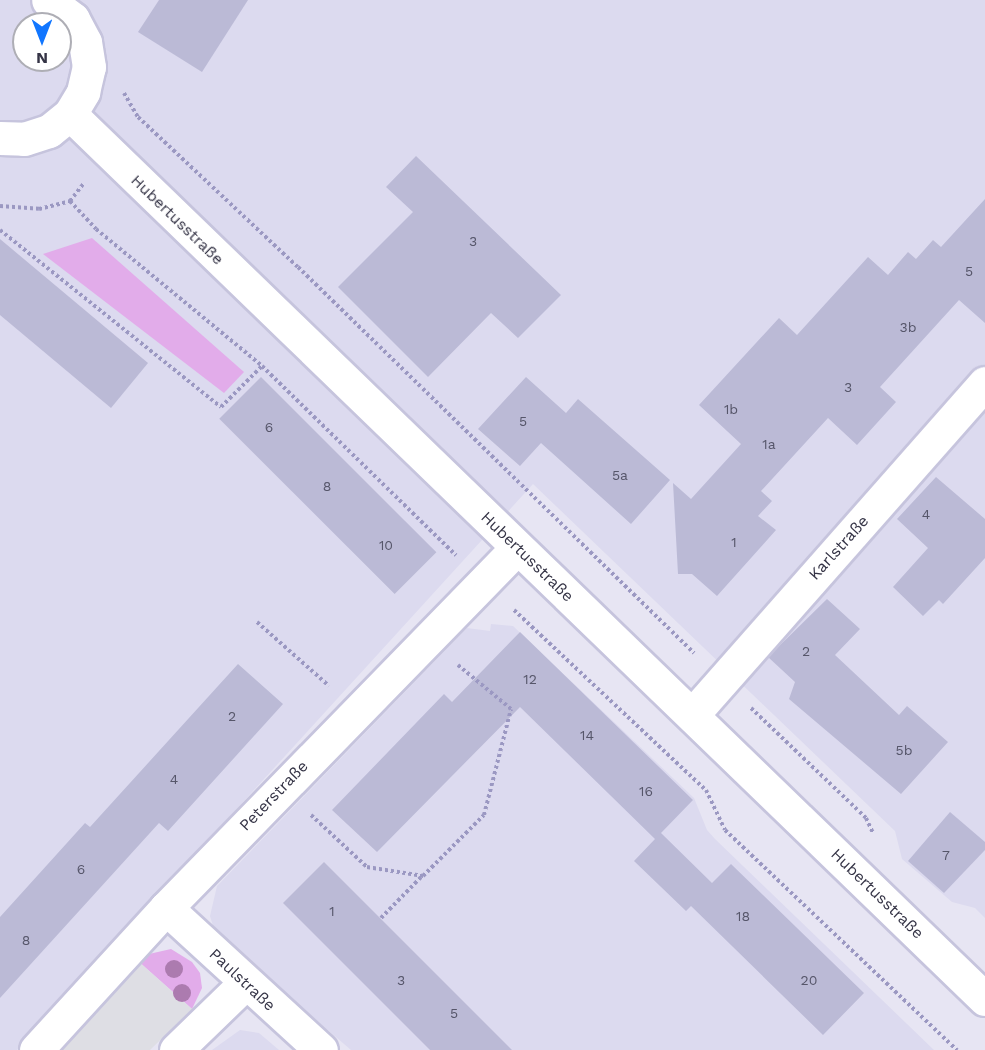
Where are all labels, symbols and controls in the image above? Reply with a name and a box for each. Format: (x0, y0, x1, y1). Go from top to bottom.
north arrow (12, 12, 72, 72)
text: N (36, 49, 48, 68)
street label: Hubertusstraße (127, 171, 227, 269)
house number: 3 (469, 233, 477, 249)
house number: 5 (965, 263, 973, 279)
house number: 3b (900, 319, 916, 335)
house number: 3 (844, 379, 852, 395)
house number: 1b (724, 401, 738, 417)
house number: 5 (519, 413, 527, 429)
house number: 6 (265, 419, 273, 435)
house number: 1a (762, 436, 776, 452)
house number: 5a (612, 467, 628, 483)
house number: 8 (323, 478, 331, 494)
house number: 4 (922, 506, 930, 522)
street label: Hubertusstraße (477, 508, 577, 606)
street label: Karlstraße (805, 512, 873, 584)
house number: 1 (731, 534, 737, 550)
house number: 10 (379, 537, 393, 553)
house number: 2 (802, 643, 810, 659)
house number: 12 (523, 671, 537, 687)
house number: 2 (228, 708, 236, 724)
house number: 14 (580, 727, 594, 743)
house number: 5b (896, 742, 912, 758)
street label: Peterstraße (236, 757, 312, 835)
house number: 4 (170, 771, 178, 787)
house number: 16 (639, 783, 653, 799)
street label: Hubertusstraße (827, 845, 927, 943)
house number: 7 (942, 847, 950, 863)
house number: 6 (77, 861, 85, 877)
house number: 1 (329, 903, 335, 919)
house number: 18 (736, 908, 750, 924)
house number: 8 (22, 932, 30, 948)
street label: Paulstraße (205, 945, 279, 1015)
house number: 3 (397, 972, 405, 988)
house number: 20 (801, 972, 817, 988)
house number: 5 (450, 1005, 458, 1021)

